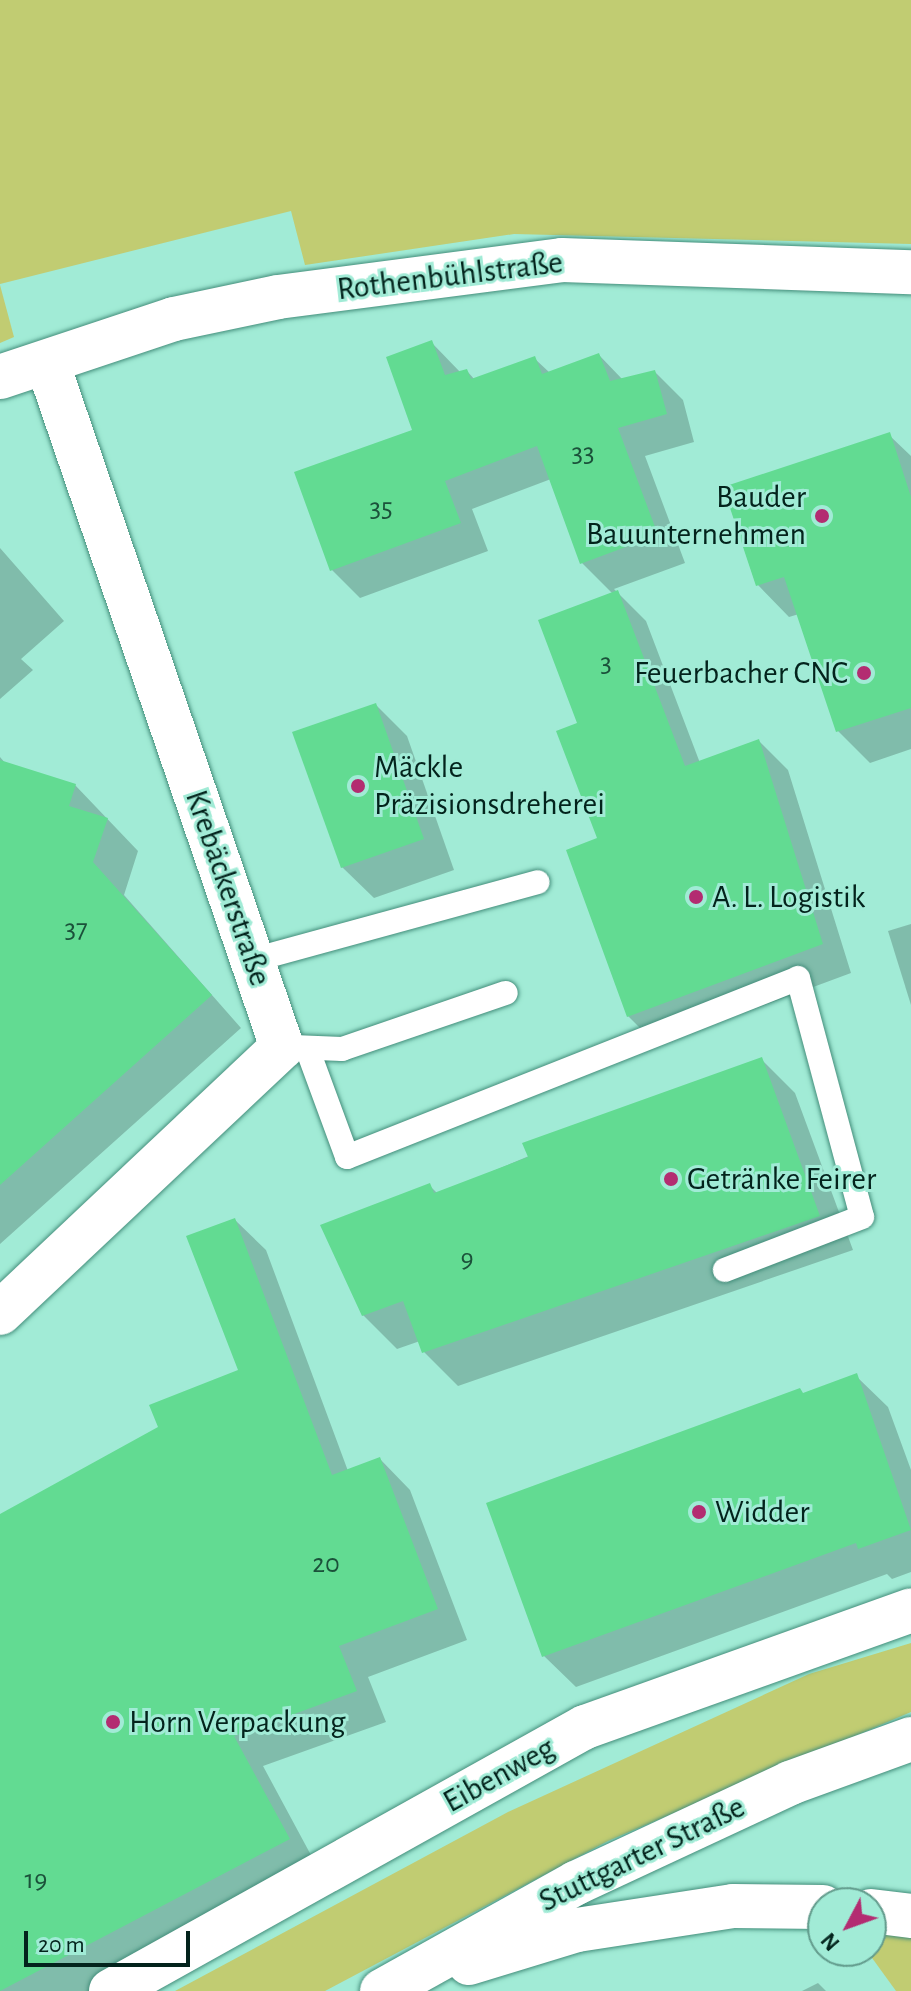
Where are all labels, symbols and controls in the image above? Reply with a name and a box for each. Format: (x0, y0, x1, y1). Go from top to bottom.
street label: Rothenbühlstraße (335, 243, 565, 309)
house number: 33 (571, 436, 595, 470)
place label: Bauder Bauunternehmen (586, 479, 806, 554)
house number: 35 (369, 491, 393, 525)
marker: Bauder Bauunternehmen (813, 507, 831, 525)
house number: 3 (600, 646, 612, 680)
place label: Feuerbacher CNC (634, 654, 848, 692)
marker: Feuerbacher CNC (855, 664, 873, 682)
place label: Mäckle Präzisionsdreherei (374, 749, 605, 824)
marker: Mäckle Präzisionsdreherei (349, 777, 367, 795)
street label: Krebäckerstraße (177, 785, 279, 991)
place label: A. L. Logistik (712, 878, 865, 916)
marker: A. L. Logistik (687, 888, 705, 906)
house number: 37 (64, 912, 88, 946)
place label: Getränke Feirer (687, 1160, 876, 1198)
marker: Getränke Feirer (662, 1170, 680, 1188)
house number: 9 (460, 1242, 474, 1276)
place label: Widder (715, 1493, 810, 1531)
marker: Widder (690, 1503, 708, 1521)
house number: 20 (312, 1547, 340, 1581)
place label: Horn Verpackung (129, 1703, 346, 1741)
marker: Horn Verpackung (104, 1713, 122, 1731)
street label: Eibenweg (437, 1729, 561, 1821)
street label: Stuttgarter Straße (533, 1788, 751, 1920)
house number: 19 (25, 1863, 47, 1897)
north arrow (807, 1887, 887, 1967)
scale bar (28, 1915, 194, 1965)
text: N (817, 1928, 844, 1954)
text: 20 m (38, 1933, 85, 1957)

